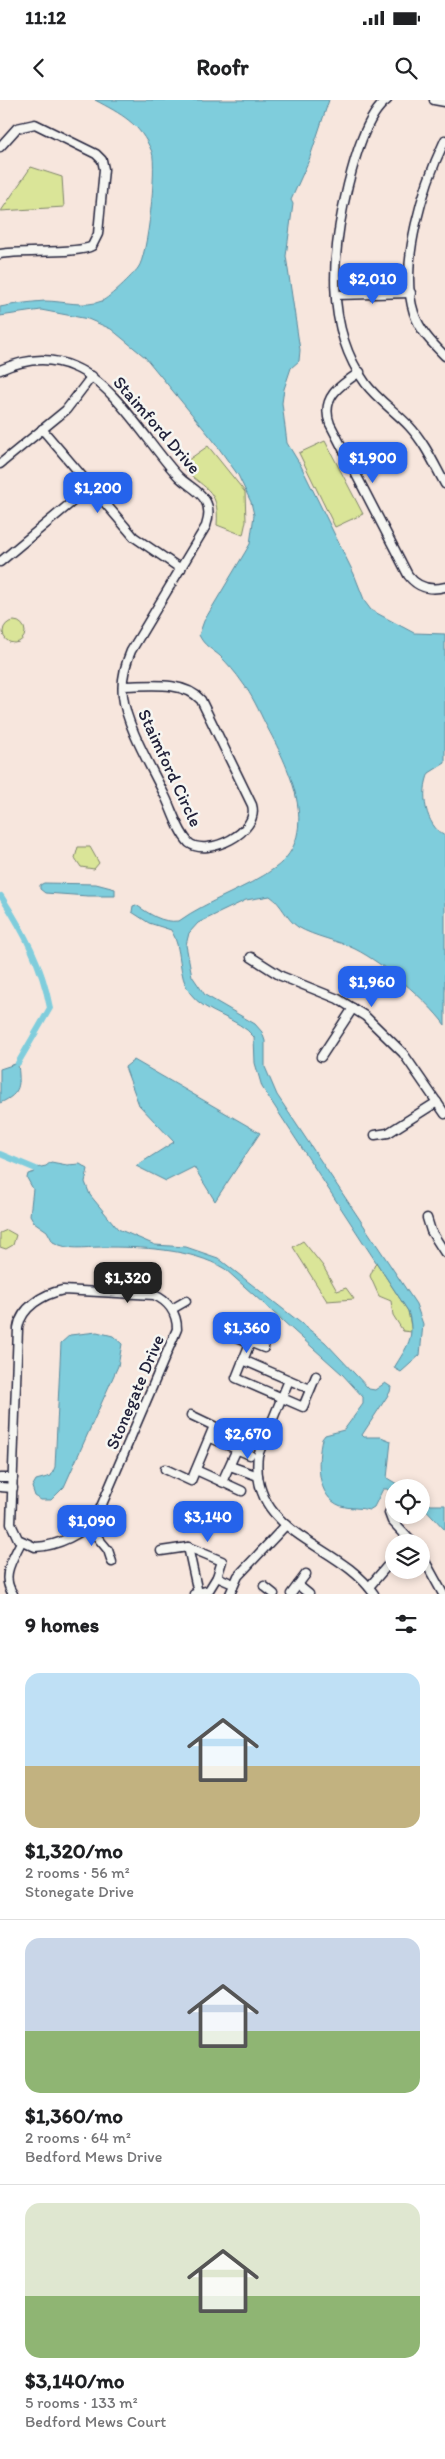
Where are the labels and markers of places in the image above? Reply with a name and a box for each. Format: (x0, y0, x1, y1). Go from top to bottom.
pin: $2,010 (332, 262, 414, 305)
pin: $1,900 (332, 442, 414, 484)
pin: $1,200 (57, 472, 139, 514)
pin: $1,960 (331, 966, 413, 1008)
pin: $1,320 (87, 1262, 169, 1304)
pin: $1,360 (206, 1312, 288, 1354)
pin: $2,670 (207, 1418, 289, 1460)
pin: $3,140 (167, 1500, 249, 1543)
pin: $1,090 (51, 1504, 133, 1547)

